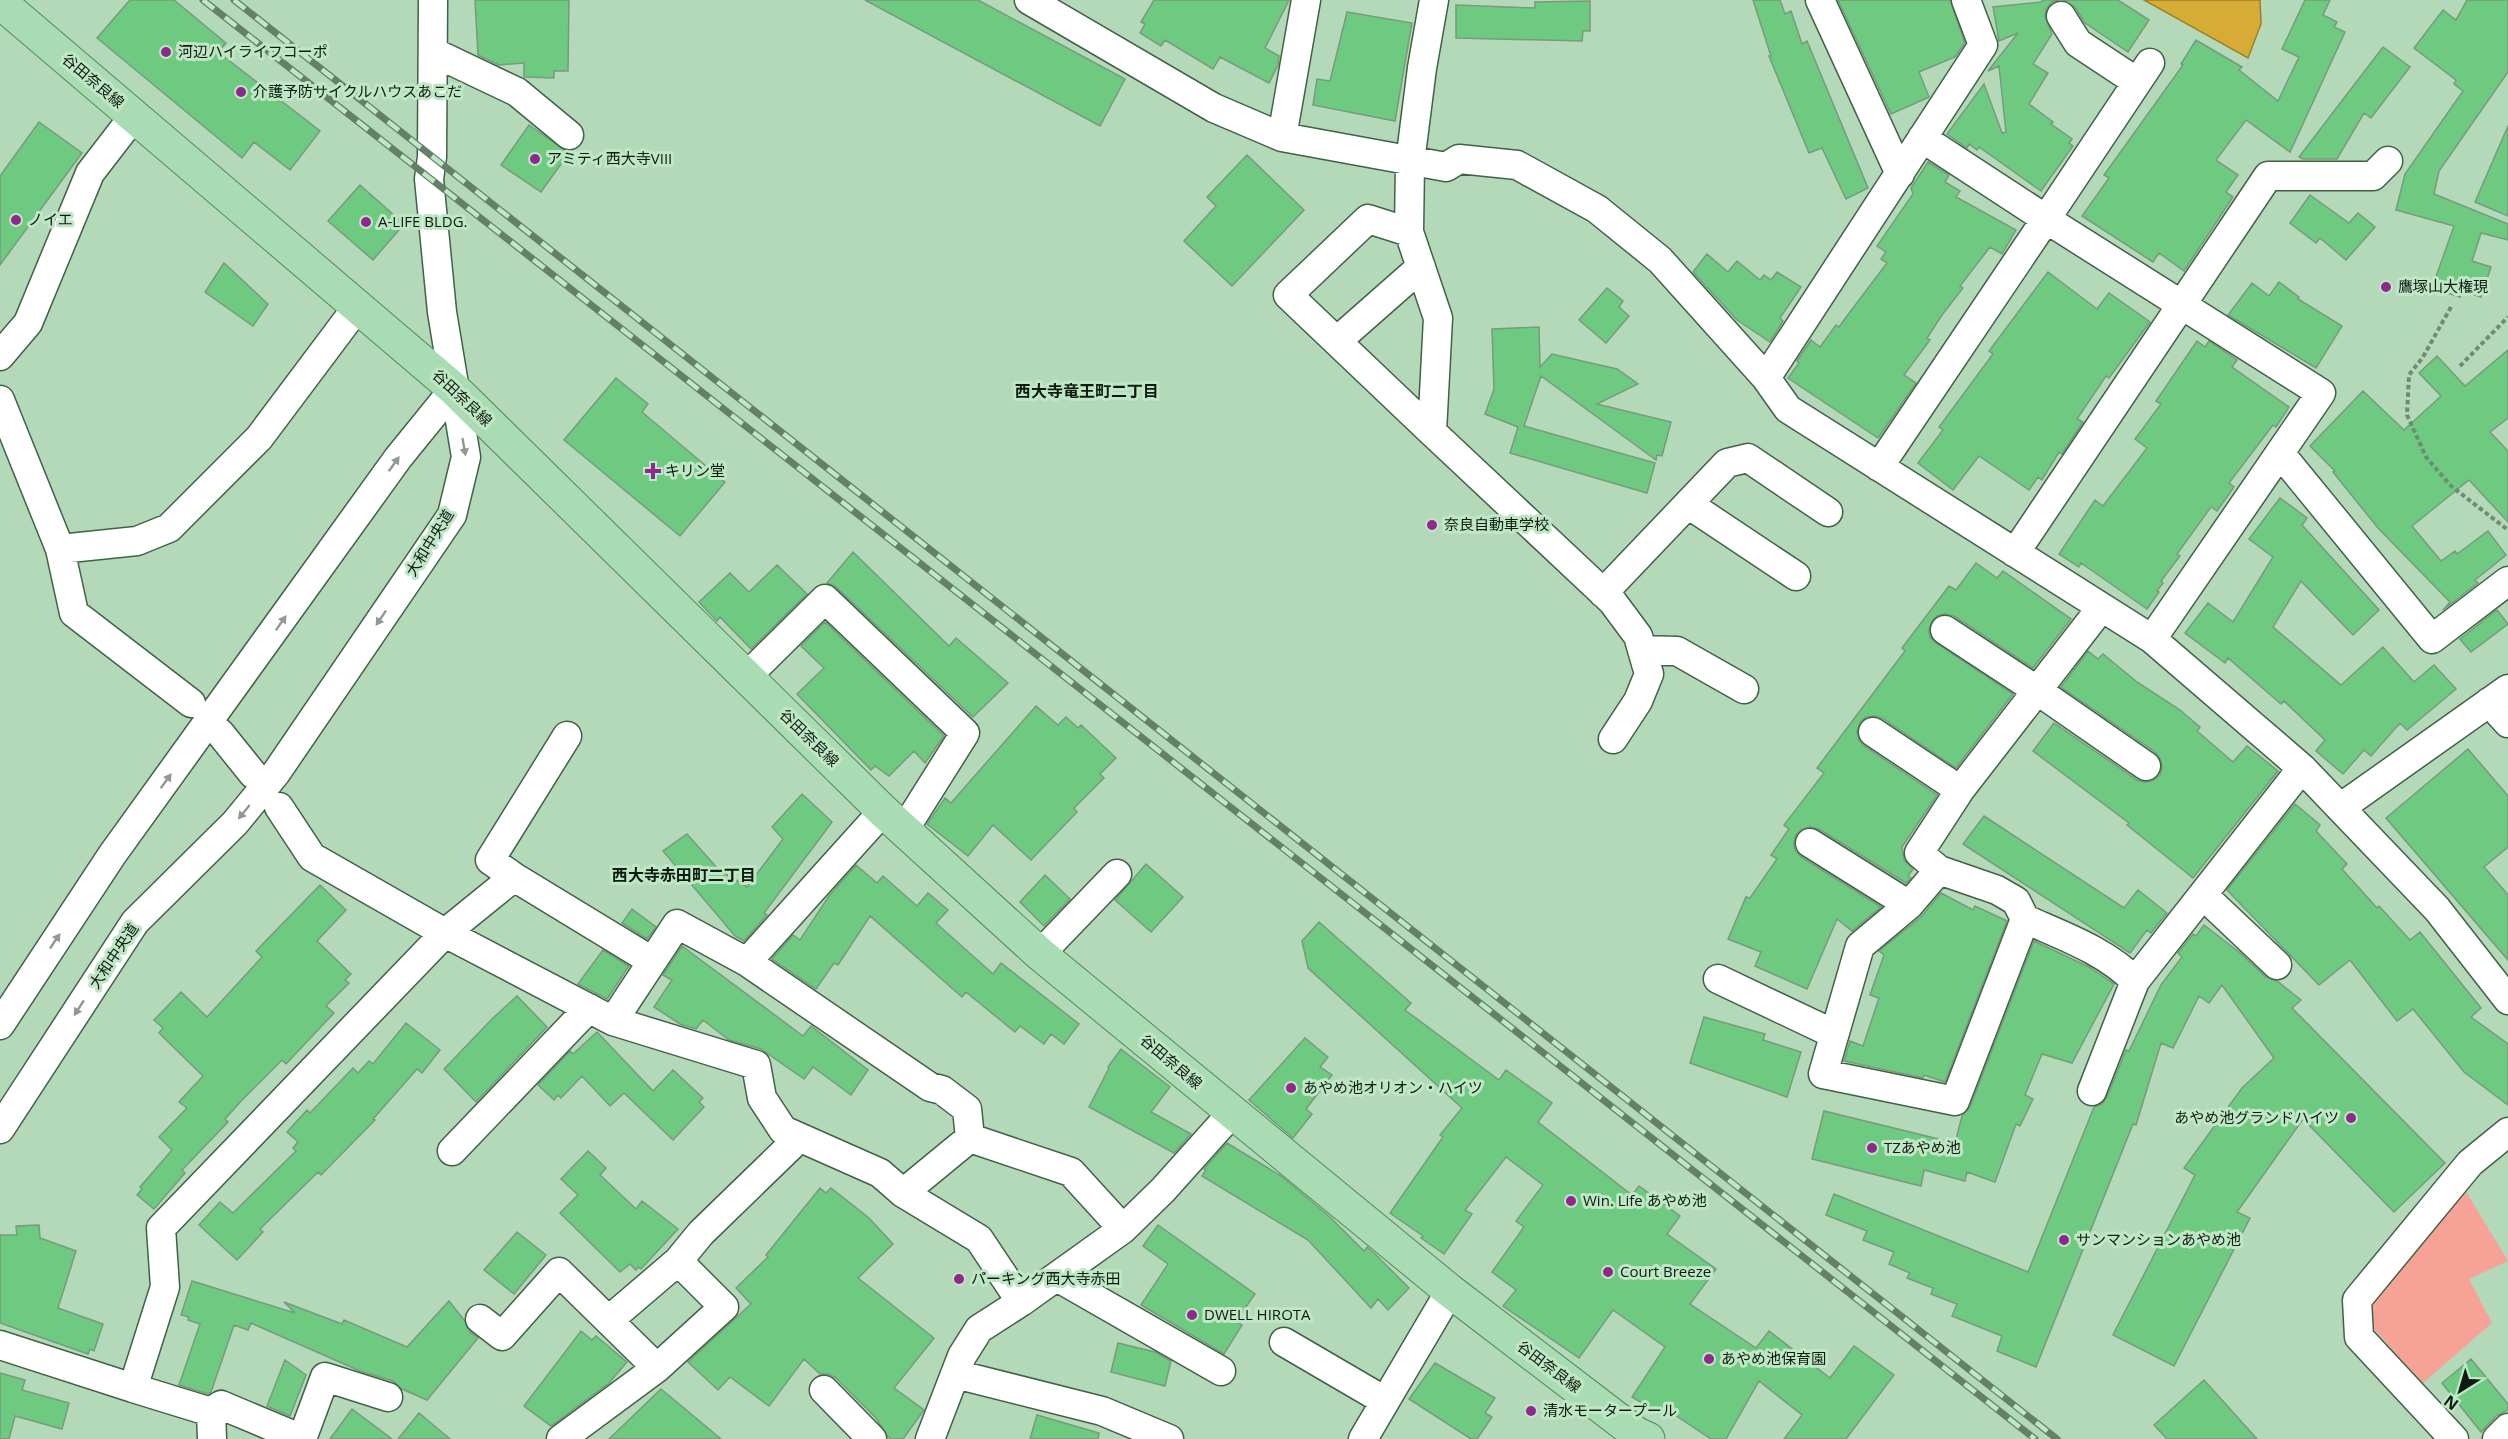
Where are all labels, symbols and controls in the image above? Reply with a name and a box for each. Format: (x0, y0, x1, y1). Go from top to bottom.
place label: 河辺ハイライフコーポ (178, 41, 328, 61)
marker: 河辺ハイライフコーポ (159, 45, 173, 59)
street label: 谷田奈良線 (58, 48, 129, 112)
place label: 介護予防サイクルハウスあこだ (253, 81, 462, 101)
marker: 介護予防サイクルハウスあこだ (234, 85, 248, 99)
place label: アミティ西大寺VIII (547, 148, 672, 168)
marker: アミティ西大寺VIII (528, 152, 542, 166)
place label: ノイエ (28, 209, 73, 229)
place label: A-LIFE BLDG. (378, 211, 468, 231)
marker: ノイエ (9, 213, 23, 227)
marker: A-LIFE BLDG. (359, 215, 373, 229)
place label: 鷹塚山大権現 (2398, 276, 2488, 296)
marker: 鷹塚山大権現 (2379, 280, 2393, 294)
street label: 谷田奈良線 (428, 364, 497, 430)
district label: 西大寺竜王町二丁目 (1015, 380, 1159, 402)
one-way arrow (460, 438, 469, 457)
one-way arrow (387, 457, 399, 472)
place label: キリン堂 (665, 460, 725, 480)
marker: キリン堂 (646, 464, 660, 478)
street label: 大和中央道 (401, 505, 458, 580)
place label: 奈良自動車学校 (1444, 514, 1549, 534)
marker: 奈良自動車学校 (1425, 518, 1439, 532)
one-way arrow (376, 610, 387, 626)
one-way arrow (275, 616, 287, 632)
street label: 谷田奈良線 (776, 704, 844, 771)
one-way arrow (160, 774, 172, 789)
one-way arrow (239, 804, 251, 819)
district label: 西大寺赤田町二丁目 (612, 864, 756, 886)
street label: 大和中央道 (84, 919, 142, 992)
one-way arrow (49, 933, 60, 949)
one-way arrow (74, 1000, 85, 1016)
street label: 谷田奈良線 (1136, 1029, 1207, 1093)
place label: あやめ池オリオン・ハイツ (1303, 1077, 1483, 1097)
marker: あやめ池オリオン・ハイツ (1284, 1081, 1298, 1095)
place label: あやめ池グランドハイツ (2174, 1107, 2339, 1127)
marker: あやめ池グランドハイツ (2344, 1111, 2358, 1125)
place label: TZあやめ池 (1884, 1137, 1961, 1157)
marker: TZあやめ池 (1865, 1141, 1879, 1155)
place label: Win. Life あやめ池 (1583, 1190, 1707, 1210)
marker: Win. Life あやめ池 (1564, 1194, 1578, 1208)
place label: サンマンションあやめ池 (2076, 1229, 2241, 1249)
marker: サンマンションあやめ池 (2057, 1233, 2071, 1247)
place label: Court Breeze (1620, 1261, 1711, 1281)
marker: Court Breeze (1601, 1265, 1615, 1279)
place label: パーキング西大寺赤田 (971, 1268, 1121, 1288)
marker: パーキング西大寺赤田 (952, 1272, 966, 1286)
place label: DWELL HIROTA (1204, 1304, 1311, 1324)
marker: DWELL HIROTA (1185, 1308, 1199, 1322)
street label: 谷田奈良線 (1514, 1336, 1586, 1397)
place label: あやめ池保育園 (1721, 1348, 1826, 1368)
marker: あやめ池保育園 (1702, 1352, 1716, 1366)
north arrow (2430, 1361, 2490, 1421)
text: N (2439, 1390, 2463, 1416)
place label: 清水モータープール (1543, 1400, 1677, 1420)
marker: 清水モータープール (1524, 1404, 1538, 1418)

